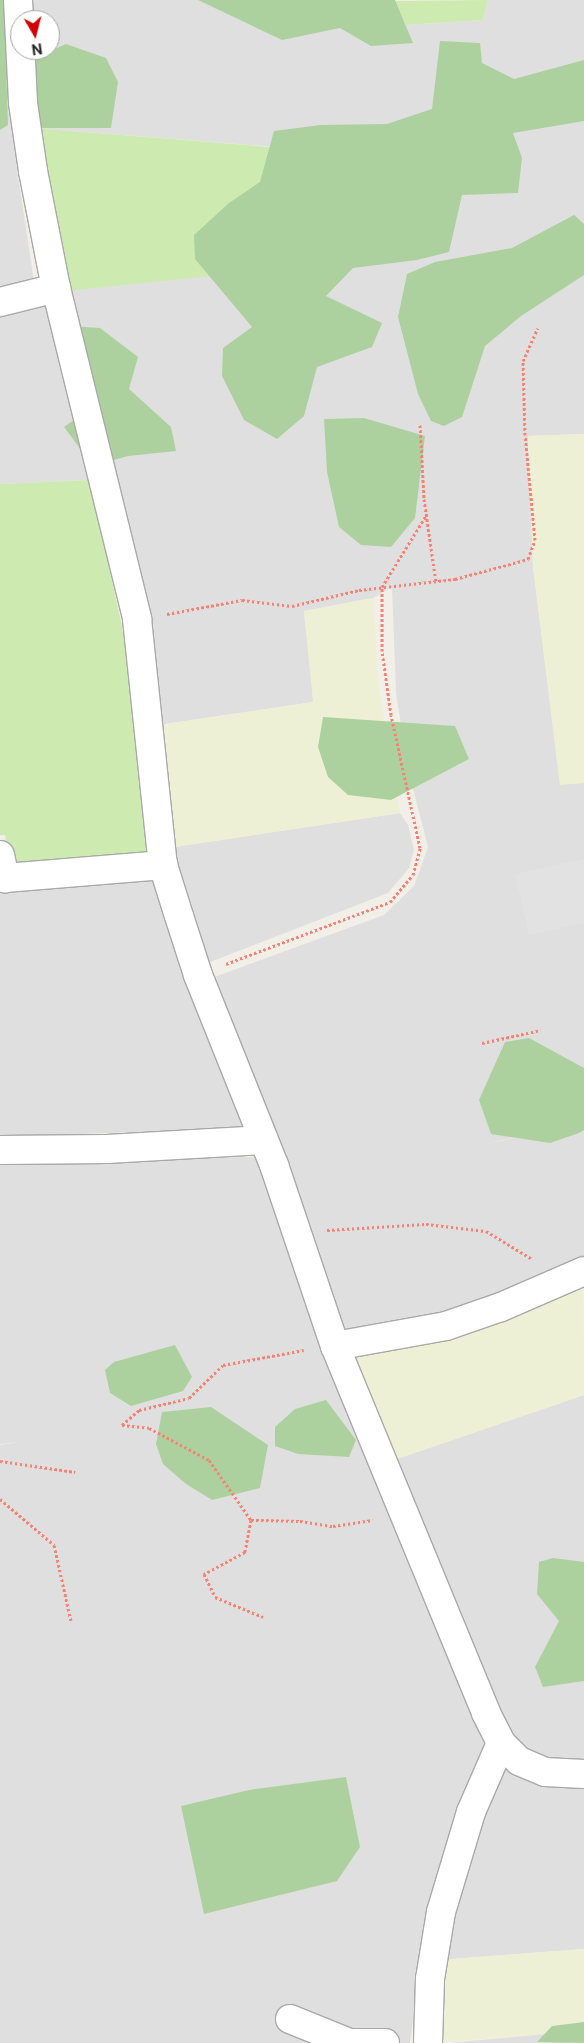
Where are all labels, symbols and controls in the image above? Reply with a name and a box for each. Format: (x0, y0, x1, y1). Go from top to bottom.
north arrow (10, 10, 60, 60)
text: N (30, 40, 43, 58)

